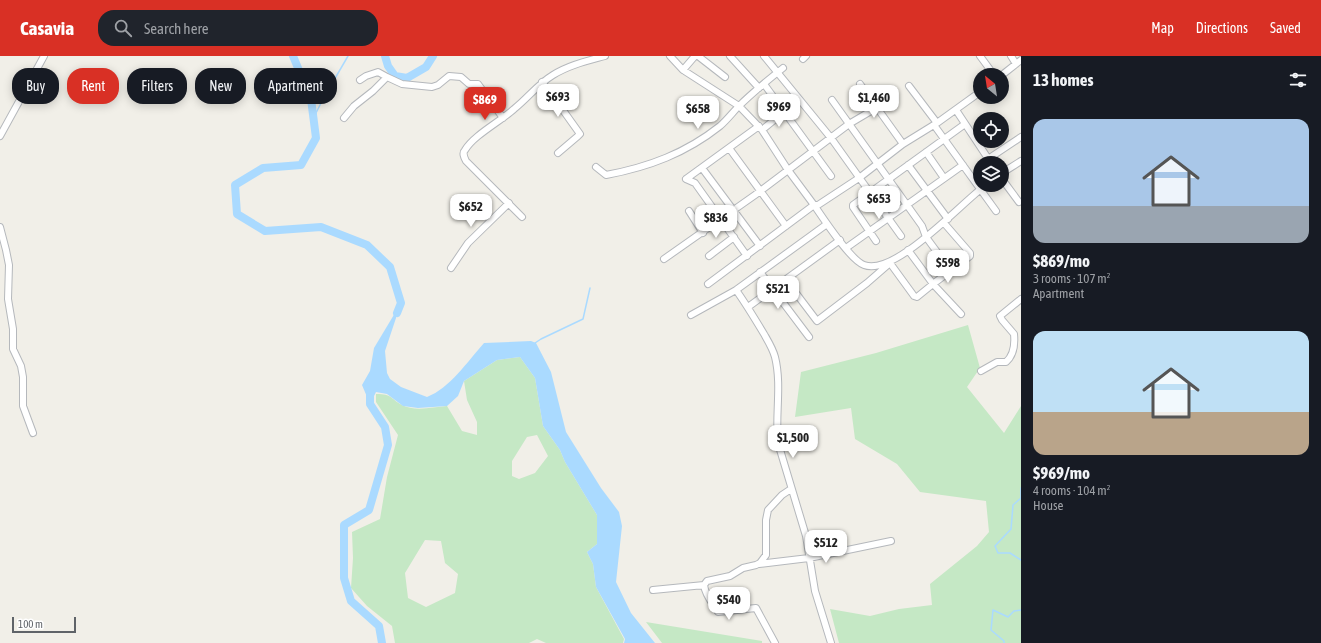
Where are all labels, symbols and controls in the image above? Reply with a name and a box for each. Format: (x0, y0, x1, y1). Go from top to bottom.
search box (98, 10, 378, 46)
text: Casavia (20, 17, 74, 39)
icon: search (112, 17, 134, 39)
text: Search here (144, 20, 209, 37)
text: Map (1151, 20, 1174, 36)
text: Directions (1196, 20, 1248, 36)
text: Saved (1270, 20, 1301, 36)
chip: Buy (12, 68, 59, 104)
chip: Rent (67, 68, 119, 104)
chip: Filters (127, 68, 187, 104)
chip: New (195, 68, 246, 104)
chip: Apartment (254, 68, 337, 104)
north arrow (973, 68, 1009, 104)
map controls (973, 68, 1009, 192)
icon: filters (1287, 69, 1309, 91)
text: 13 homes (1033, 70, 1094, 90)
pin: $693 (534, 84, 582, 118)
pin: $1,460 (841, 85, 907, 119)
pin: $869 (461, 87, 509, 121)
text: $693 (546, 89, 570, 104)
text: $1,460 (858, 90, 890, 105)
text: $869 (473, 92, 497, 107)
pin: $969 (755, 94, 803, 128)
pin: $658 (674, 96, 722, 130)
text: $969 (767, 99, 791, 114)
text: $658 (686, 101, 710, 116)
button: locate (973, 112, 1009, 148)
icon: home (1135, 145, 1207, 217)
button: layers (973, 156, 1009, 192)
pin: $653 (855, 186, 903, 220)
text: $653 (867, 191, 891, 206)
pin: $652 (447, 194, 495, 228)
text: $652 (459, 199, 483, 214)
pin: $836 (692, 205, 740, 239)
text: $836 (704, 210, 728, 225)
pin: $598 (924, 250, 972, 284)
text: $869/mo (1033, 251, 1090, 271)
text: $598 (936, 255, 960, 270)
text: 3 rooms · 107 m² (1033, 271, 1110, 286)
pin: $521 (754, 276, 802, 310)
text: $521 (766, 281, 790, 296)
text: Apartment (1033, 286, 1084, 301)
icon: home (1135, 357, 1207, 429)
pin: $1,500 (760, 425, 826, 459)
text: $1,500 (777, 430, 809, 445)
text: $969/mo (1033, 463, 1090, 483)
text: 4 rooms · 104 m² (1033, 483, 1110, 498)
text: House (1033, 498, 1063, 513)
pin: $512 (802, 530, 850, 564)
text: $512 (814, 535, 838, 550)
pin: $540 (705, 587, 753, 621)
text: $540 (717, 592, 741, 607)
scale bar (12, 615, 76, 634)
text: 100 m (18, 618, 43, 630)

